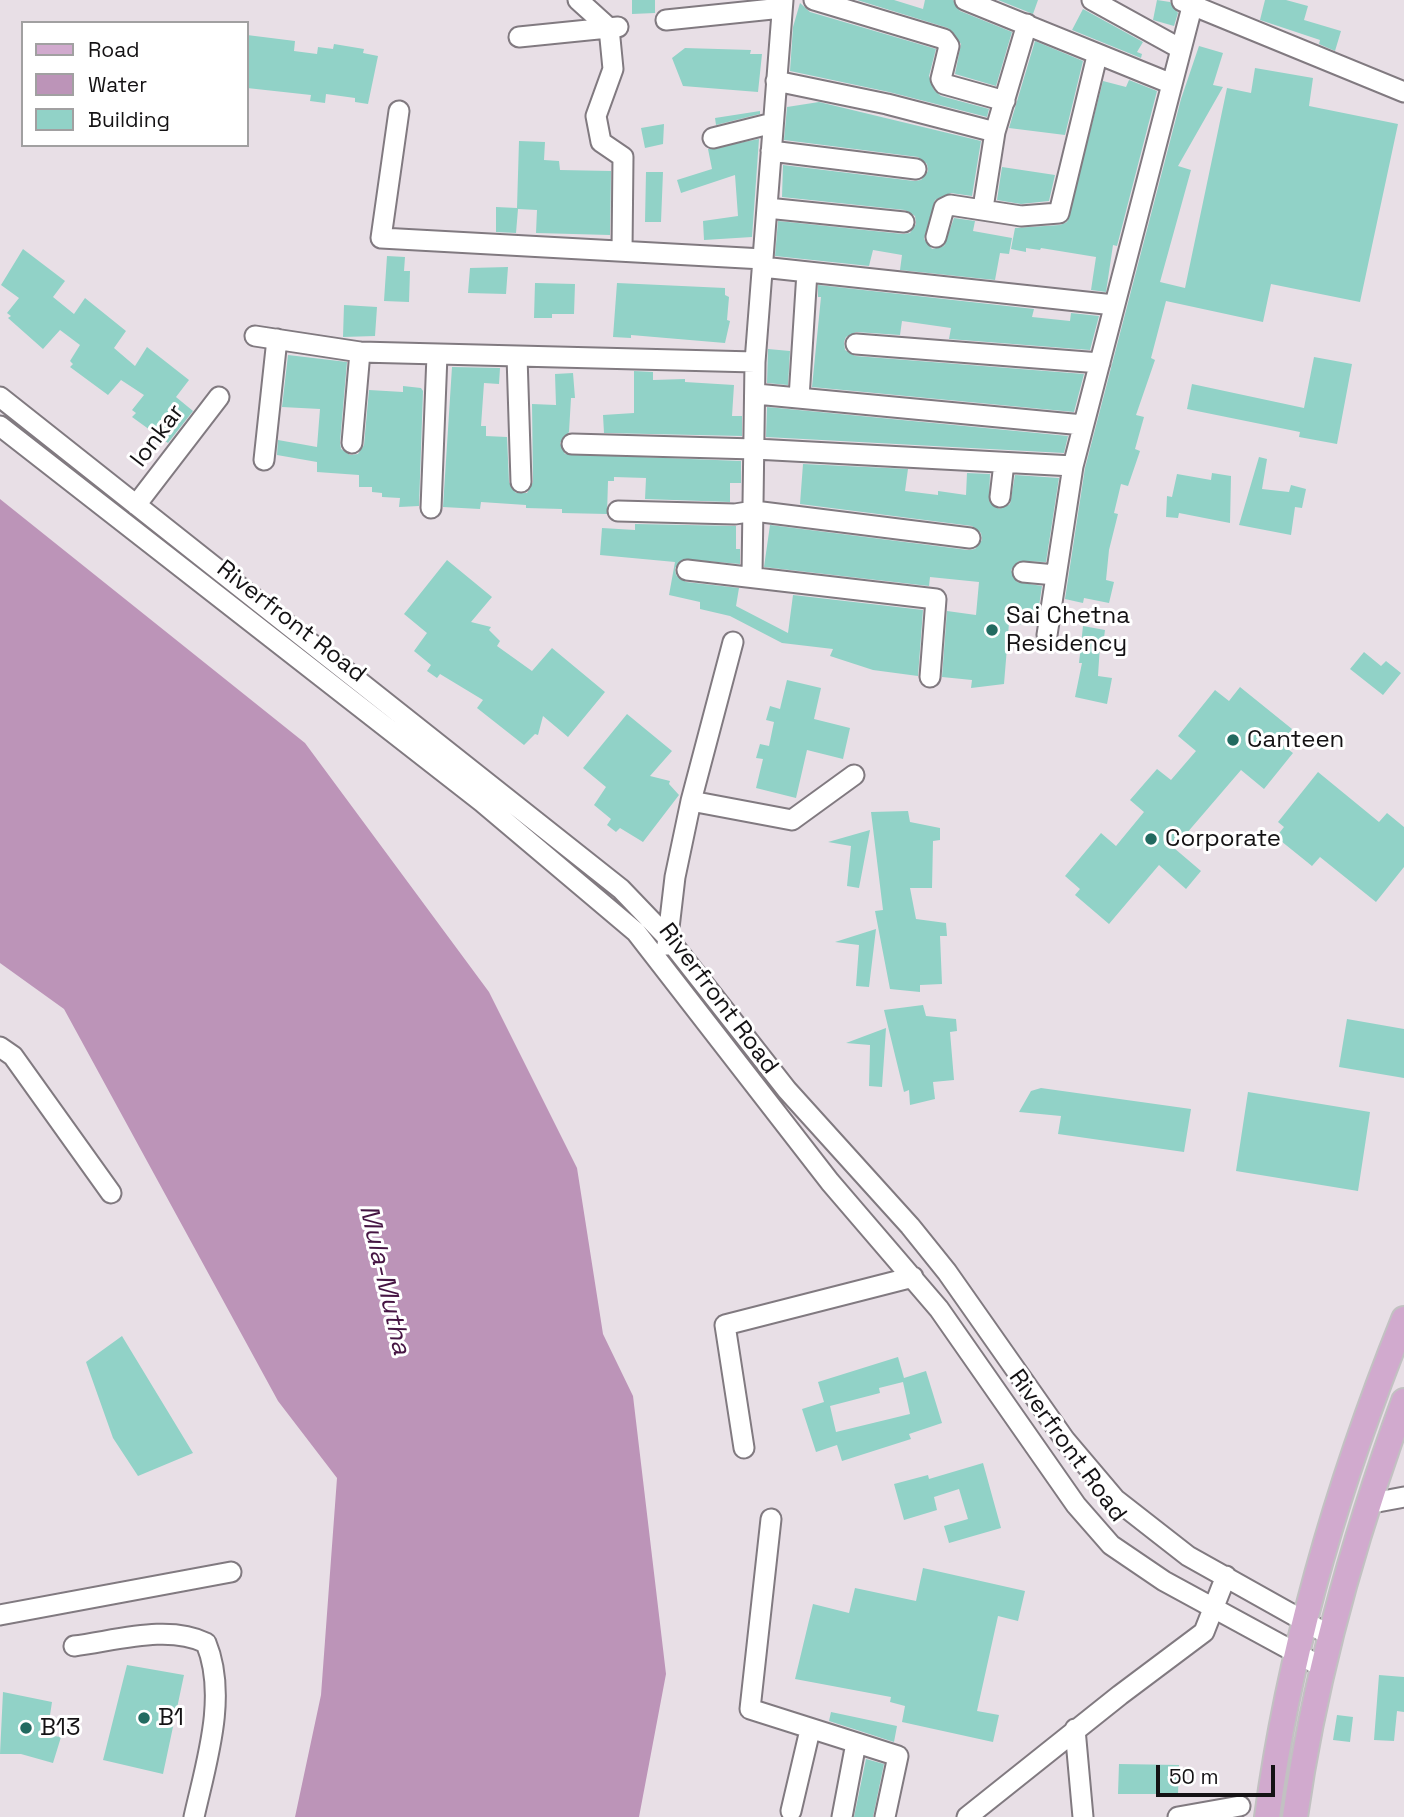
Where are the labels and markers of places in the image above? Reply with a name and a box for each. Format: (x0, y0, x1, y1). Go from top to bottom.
place label: Sai Chetna Residency (1006, 602, 1130, 658)
marker: Sai Chetna Residency (984, 622, 1000, 638)
place label: Canteen (1247, 726, 1344, 754)
marker: Canteen (1225, 732, 1241, 748)
place label: Corporate (1165, 825, 1281, 853)
marker: Corporate (1143, 831, 1159, 847)
place label: B1 (158, 1704, 184, 1732)
marker: B1 (136, 1710, 152, 1726)
place label: B13 (40, 1714, 80, 1742)
marker: B13 (18, 1720, 34, 1736)

